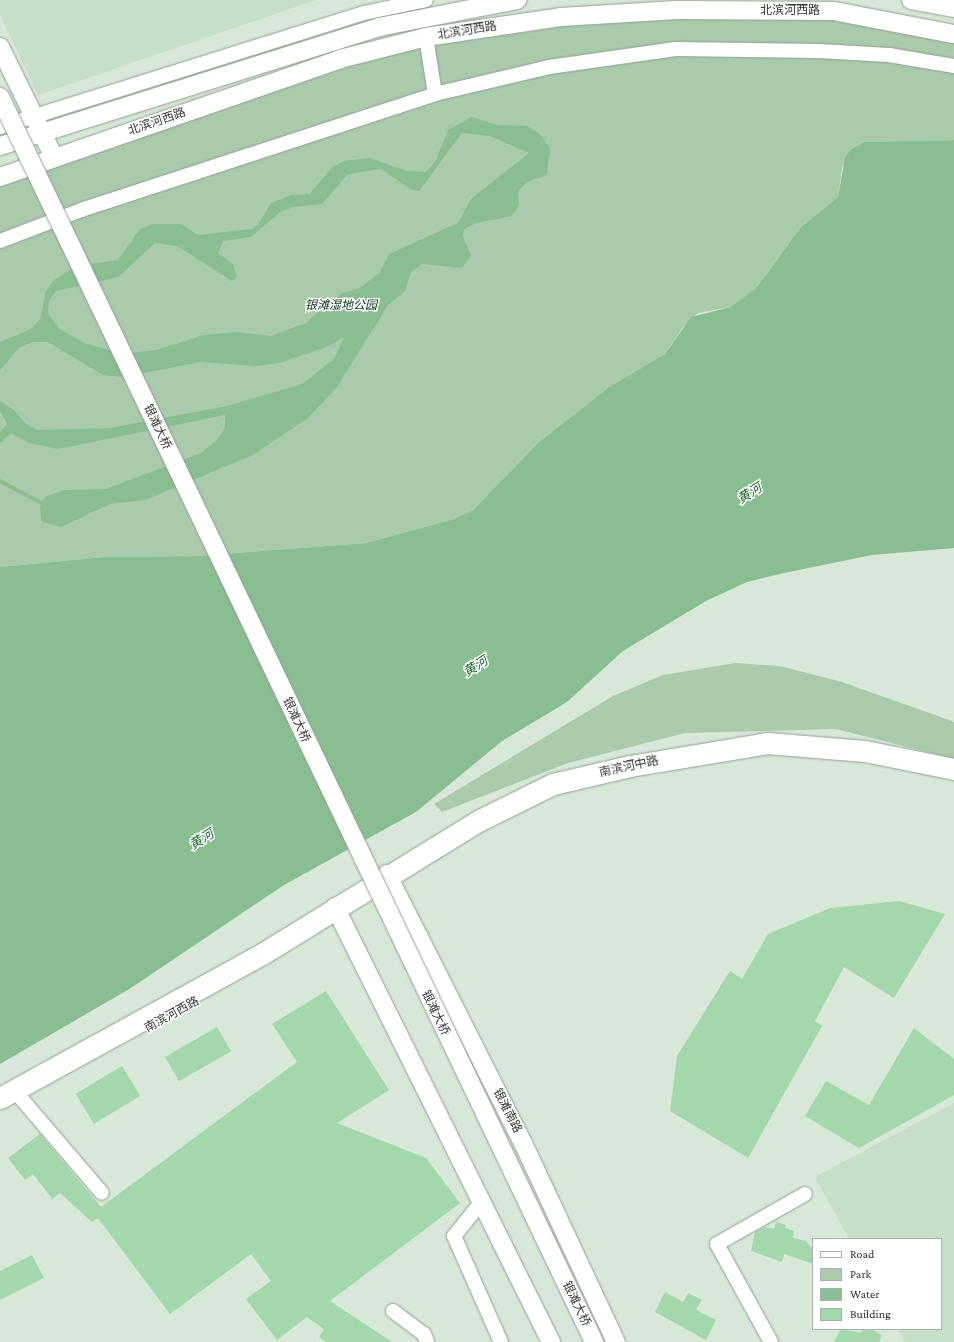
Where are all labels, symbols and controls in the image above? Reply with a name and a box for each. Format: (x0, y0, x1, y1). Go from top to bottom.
street label: 北滨河西路 (760, 4, 820, 18)
street label: 北滨河西路 (436, 19, 498, 43)
street label: 北滨河西路 (126, 105, 188, 139)
park label: 银滩湿地公园 (305, 299, 377, 313)
street label: 银滩大桥 (140, 402, 174, 452)
water label: 黄河 (735, 480, 765, 508)
water label: 黄河 (461, 653, 491, 681)
street label: 银滩大桥 (279, 695, 313, 745)
street label: 南滨河中路 (598, 754, 660, 780)
water label: 黄河 (187, 826, 217, 854)
street label: 银滩大桥 (418, 988, 452, 1038)
street label: 南滨河西路 (142, 994, 202, 1036)
street label: 银滩南路 (490, 1086, 524, 1136)
legend (812, 1238, 942, 1330)
text: Road (850, 1247, 874, 1261)
text: Park (850, 1267, 871, 1281)
street label: 银滩大桥 (559, 1279, 593, 1329)
text: Water (850, 1287, 879, 1301)
text: Building (850, 1307, 891, 1321)

